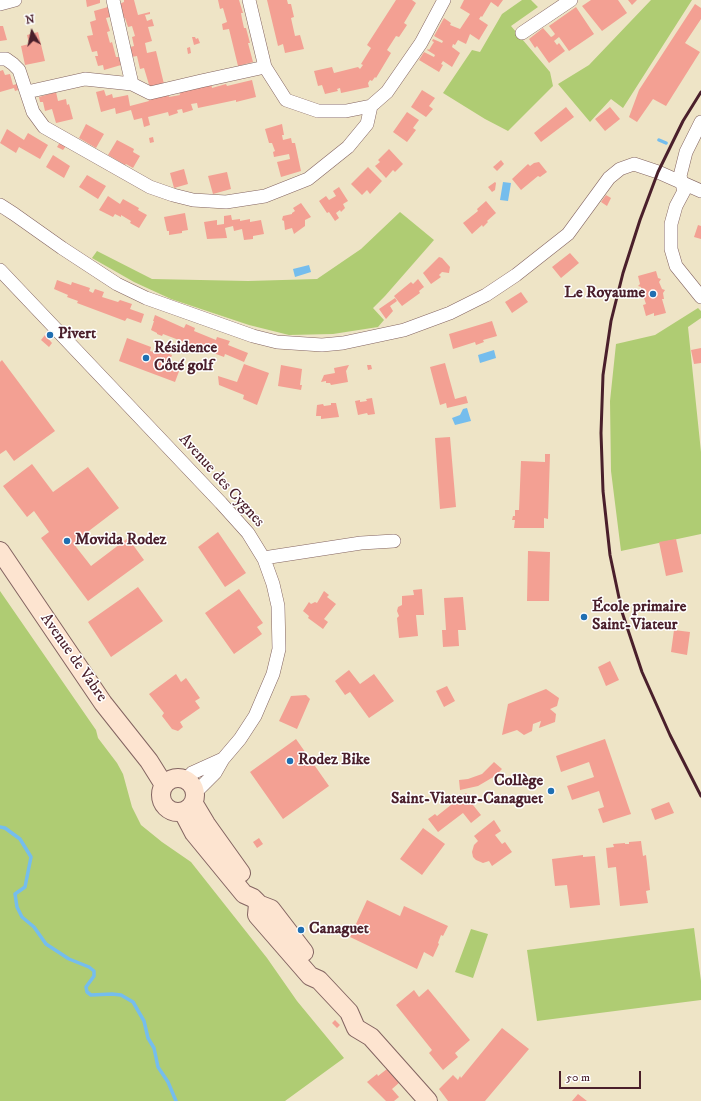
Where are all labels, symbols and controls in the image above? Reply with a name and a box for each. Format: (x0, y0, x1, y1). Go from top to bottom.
north arrow (12, 12, 52, 52)
text: N (25, 13, 36, 28)
place label: Le Royaume (564, 284, 645, 304)
marker: Le Royaume (648, 289, 658, 299)
place label: Pivert (58, 325, 96, 345)
marker: Pivert (45, 330, 55, 340)
place label: Résidence Côté golf (154, 339, 217, 377)
marker: Résidence Côté golf (141, 353, 151, 363)
street label: Avenue des Cygnes (174, 430, 268, 532)
place label: Movida Rodez (75, 531, 166, 551)
marker: Movida Rodez (62, 536, 72, 546)
place label: École primaire Saint-Viateur (592, 598, 686, 636)
street label: Avenue de Vabre (35, 610, 111, 706)
marker: École primaire Saint-Viateur (579, 612, 589, 622)
place label: Rodez Bike (298, 751, 370, 771)
marker: Rodez Bike (285, 756, 295, 766)
place label: Collège Saint-Viateur-Canaguet (391, 772, 543, 810)
marker: Collège Saint-Viateur-Canaguet (546, 786, 556, 796)
place label: Canaguet (309, 920, 369, 940)
marker: Canaguet (296, 925, 306, 935)
scale bar (561, 1063, 643, 1089)
text: 50 m (566, 1070, 590, 1085)

